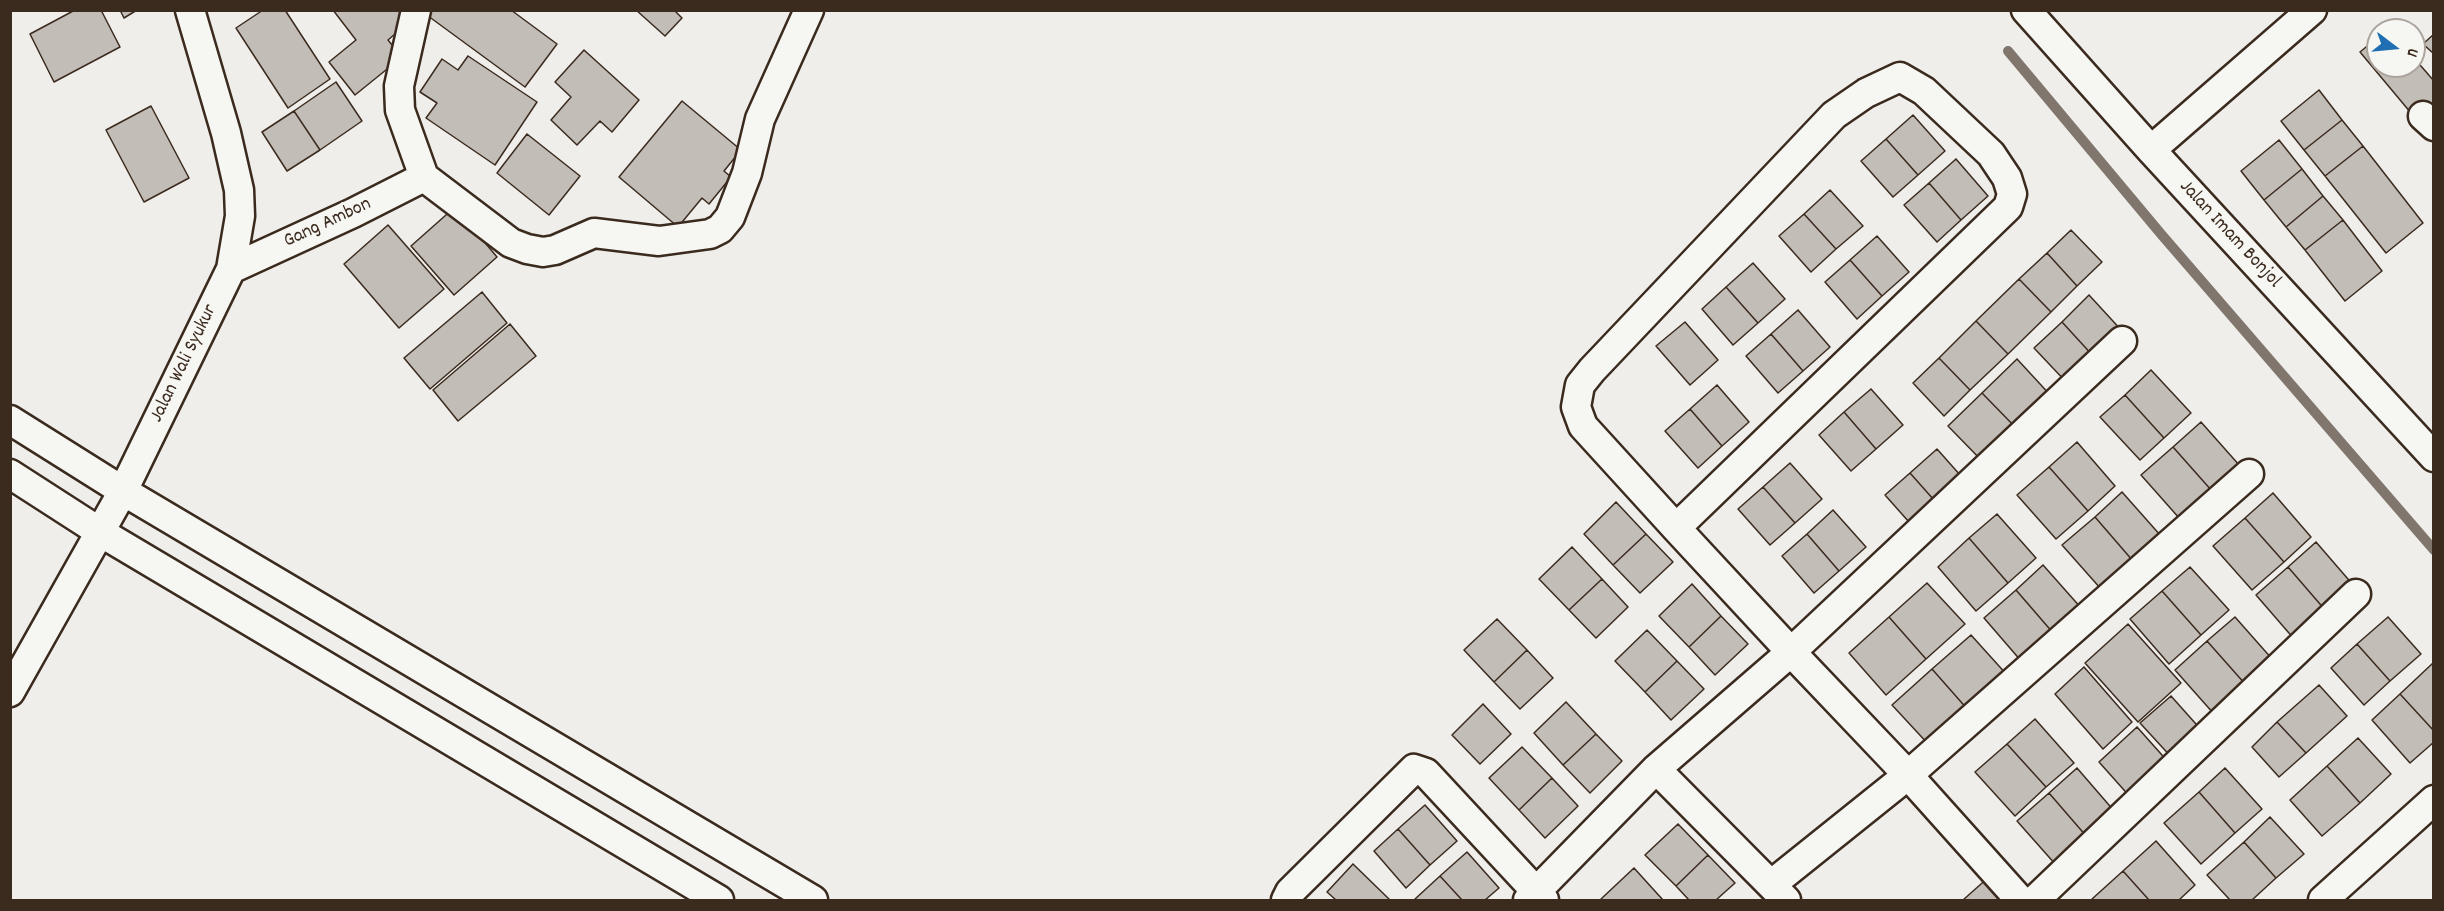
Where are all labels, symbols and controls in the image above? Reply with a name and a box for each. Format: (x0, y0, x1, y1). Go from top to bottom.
north arrow (2366, 18, 2426, 78)
text: U (2400, 46, 2424, 59)
street label: Jalan Imam Bonjol (2173, 176, 2285, 294)
street label: Gang Ambon (281, 193, 375, 255)
street label: Jalan Wali Syukur (146, 301, 224, 427)

